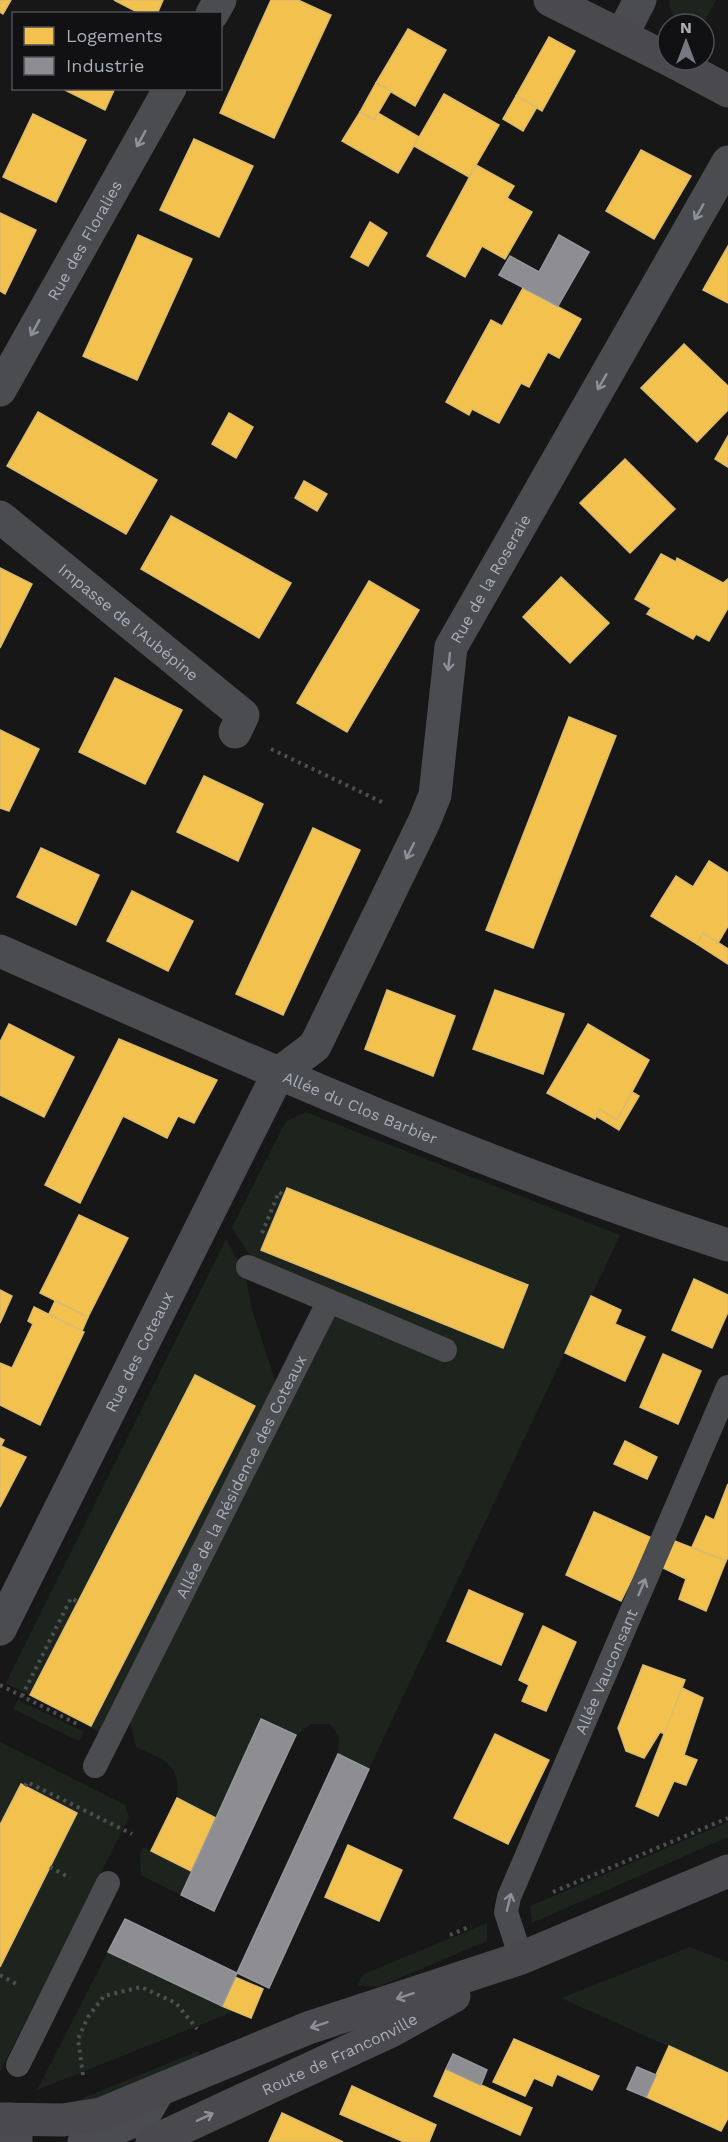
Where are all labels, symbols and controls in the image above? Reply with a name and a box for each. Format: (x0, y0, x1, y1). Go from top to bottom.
legend (12, 12, 222, 90)
north arrow (656, 12, 716, 72)
text: N (680, 18, 692, 37)
text: Logements (66, 25, 163, 46)
text: Industrie (66, 55, 144, 76)
one-way arrow (135, 130, 146, 148)
street label: Rue des Floralies (43, 177, 126, 304)
one-way arrow (693, 203, 704, 221)
one-way arrow (29, 319, 41, 336)
one-way arrow (596, 373, 608, 390)
street label: Rue de la Roseraie (446, 511, 535, 647)
street label: Impasse de l'Aubépine (55, 560, 202, 685)
one-way arrow (443, 652, 454, 672)
one-way arrow (403, 842, 415, 860)
street label: Allée du Clos Barbier (280, 1067, 441, 1148)
street label: Rue des Coteaux (101, 1289, 177, 1415)
street label: Allée de la Résidence des Coteaux (172, 1352, 310, 1602)
one-way arrow (637, 1579, 648, 1597)
street label: Allée Vauconsant (571, 1606, 642, 1737)
one-way arrow (504, 1893, 515, 1912)
one-way arrow (396, 1991, 415, 2002)
street label: Route de Franconville (259, 2009, 421, 2100)
one-way arrow (310, 2020, 329, 2031)
one-way arrow (196, 2111, 214, 2123)

